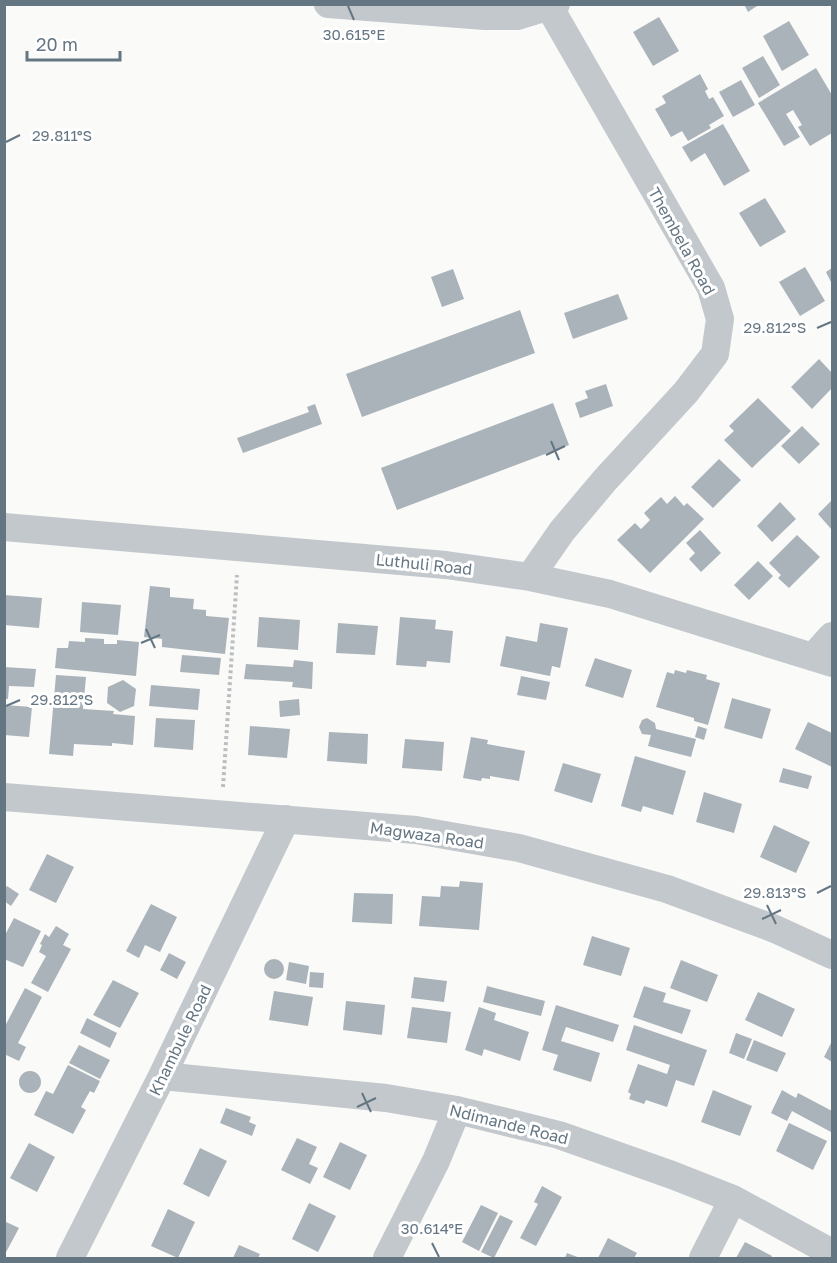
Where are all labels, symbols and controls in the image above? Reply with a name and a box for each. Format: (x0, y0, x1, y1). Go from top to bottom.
scale bar (27, 24, 120, 62)
text: 30.615°E (323, 25, 385, 43)
text: 20 m (36, 33, 78, 55)
text: 29.811°S (32, 126, 92, 144)
street label: Thembela Road (644, 184, 720, 298)
text: 29.812°S (744, 318, 806, 336)
street label: Luthuli Road (375, 549, 473, 579)
text: 29.812°S (31, 690, 93, 708)
street label: Magwaza Road (369, 817, 485, 853)
text: 29.813°S (744, 883, 806, 901)
street label: Khambule Road (144, 981, 216, 1099)
street label: Ndimande Road (448, 1100, 570, 1148)
text: 30.614°E (401, 1219, 463, 1237)

